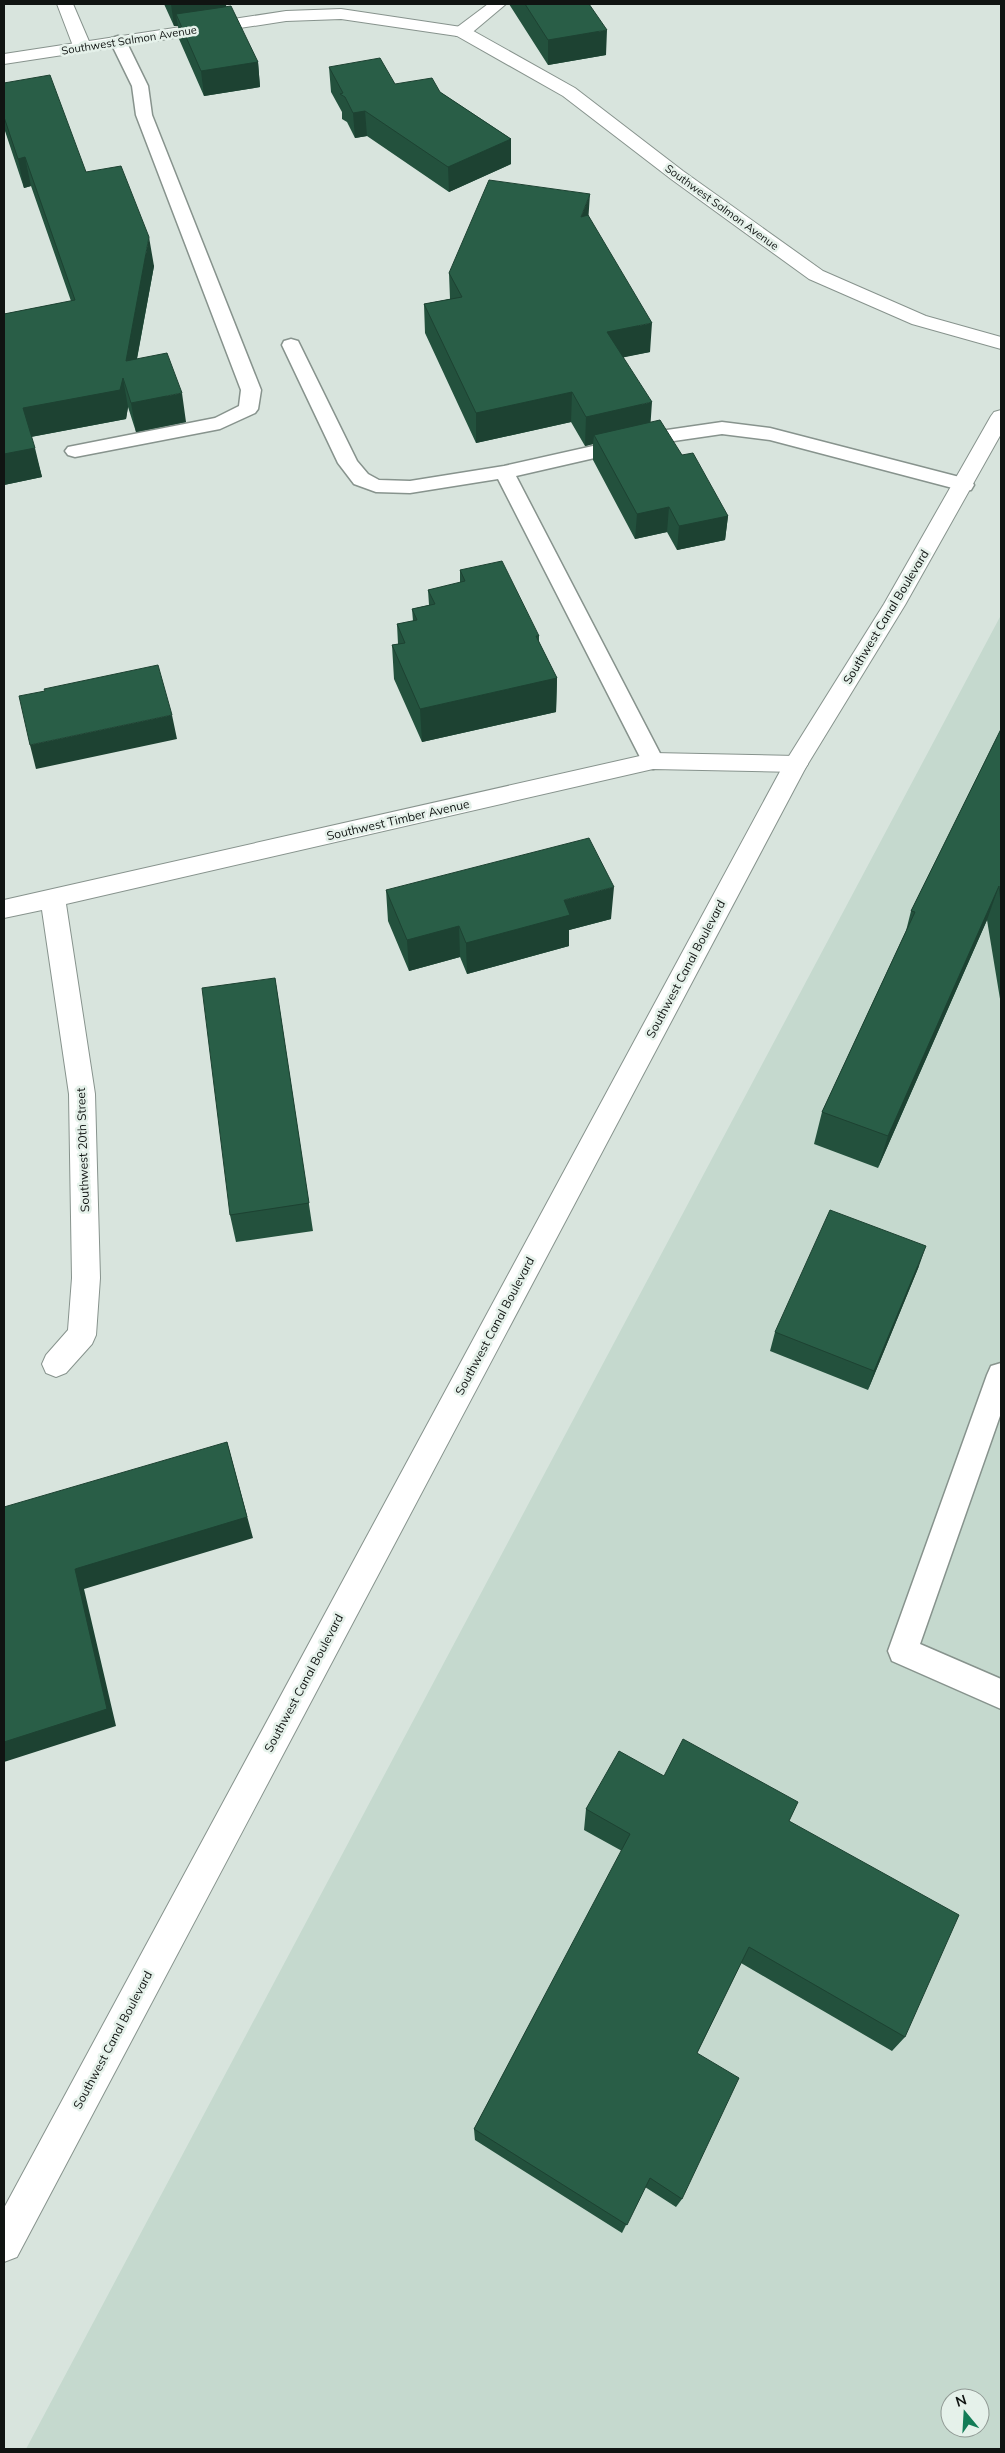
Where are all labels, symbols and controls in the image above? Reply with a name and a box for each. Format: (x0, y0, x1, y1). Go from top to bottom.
street label: Southwest Salmon Avenue (60, 22, 198, 58)
street label: Southwest Salmon Avenue (662, 161, 782, 253)
street label: Southwest Canal Boulevard (839, 547, 932, 687)
street label: Southwest Timber Avenue (325, 796, 471, 843)
street label: Southwest Canal Boulevard (643, 897, 728, 1040)
street label: Southwest 20th Street (73, 1088, 92, 1212)
street label: Southwest Canal Boulevard (452, 1254, 537, 1397)
street label: Southwest Canal Boulevard (261, 1611, 346, 1754)
street label: Southwest Canal Boulevard (70, 1968, 155, 2111)
north arrow (940, 2388, 990, 2438)
text: N (953, 2390, 969, 2411)

